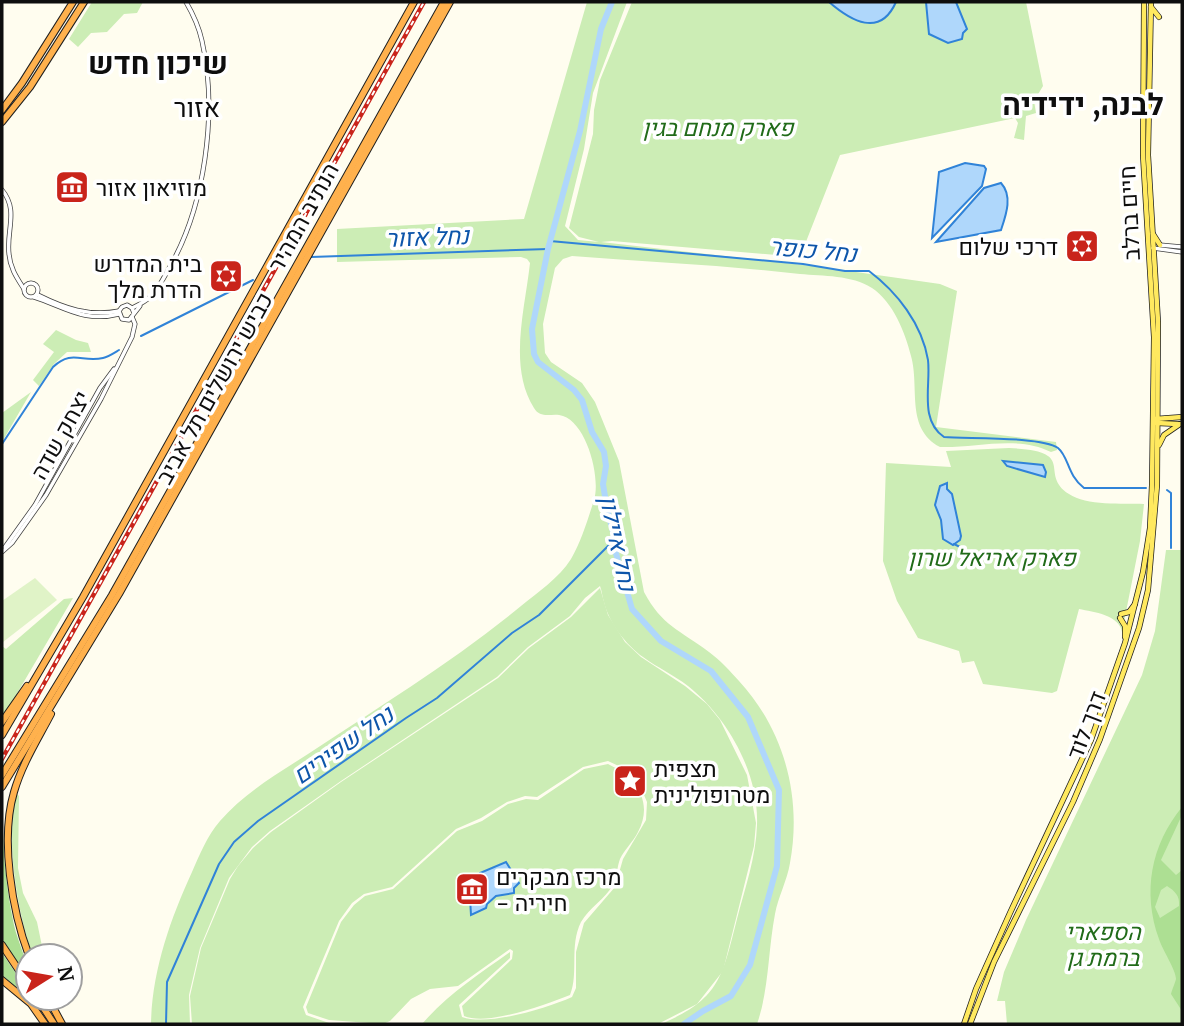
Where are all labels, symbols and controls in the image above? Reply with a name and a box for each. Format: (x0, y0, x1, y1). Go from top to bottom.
district label: שיכון חדש (88, 44, 228, 82)
district label: לבנה, ידידיה (1002, 85, 1164, 123)
district label: אזור (174, 91, 220, 124)
park label: פארק מנחם בגין (643, 113, 795, 142)
street label: הנתיב המהיר (261, 157, 345, 277)
street label: חיים ברלב (1112, 165, 1146, 261)
museum icon: מוזיאון אזור (53, 168, 91, 206)
place label: מוזיאון אזור (96, 173, 207, 202)
water label: נחל אזור (385, 220, 472, 254)
synagogue icon: דרכי שלום (1063, 227, 1101, 265)
water label: נחל כופר (768, 231, 860, 269)
place label: דרכי שלום (959, 232, 1058, 261)
place label: בית המדרש הדרת מלך (93, 249, 202, 304)
synagogue icon: בית המדרש הדרת מלך (207, 257, 245, 295)
street label: כביש ירושלים תל אביב (149, 287, 279, 489)
street label: יצחק שדה (24, 386, 96, 484)
water label: נחל איילון (593, 492, 644, 596)
park label: פארק אריאל שרון (908, 543, 1077, 572)
street label: דרך לוד (1060, 687, 1112, 763)
water label: נחל שפירים (286, 698, 401, 791)
place label: תצפית מטרופולינית (654, 754, 770, 809)
place icon: תצפית מטרופולינית (611, 762, 649, 800)
place label: מרכז מבקרים - חיריה (496, 862, 622, 917)
museum icon: מרכז מבקרים - חיריה (453, 870, 491, 908)
park label: הספארי ברמת גן (1065, 917, 1142, 972)
north arrow (14, 942, 84, 1012)
text: N (52, 964, 79, 983)

